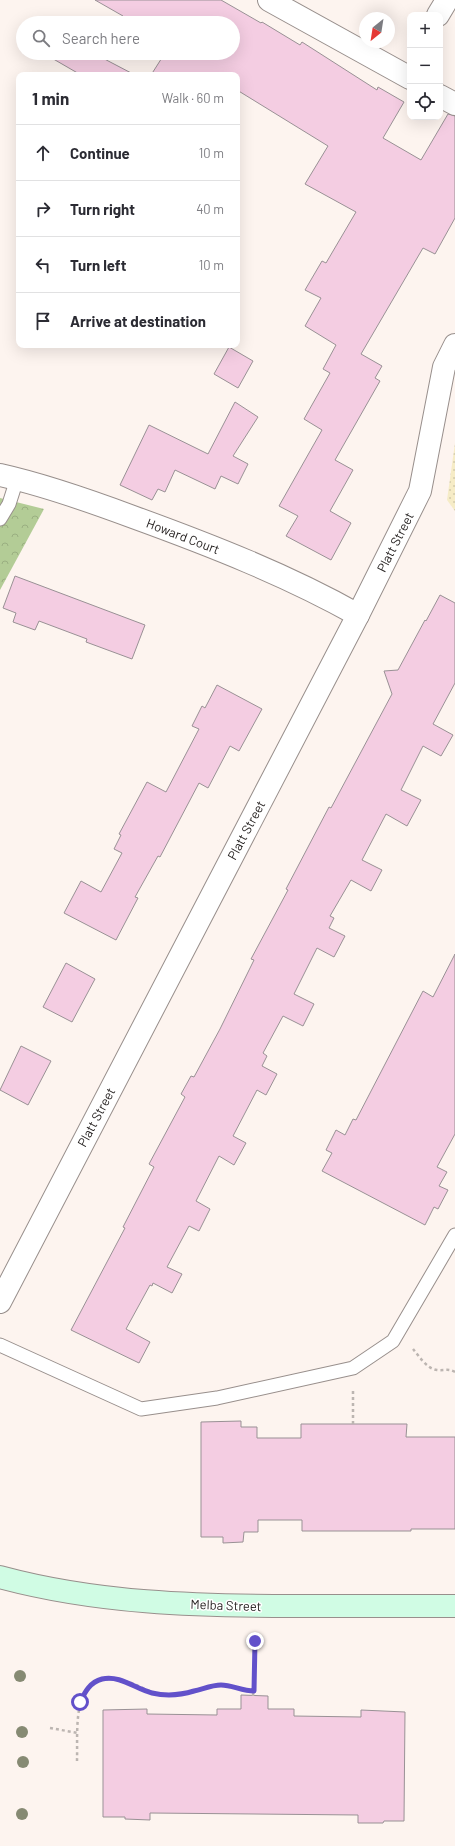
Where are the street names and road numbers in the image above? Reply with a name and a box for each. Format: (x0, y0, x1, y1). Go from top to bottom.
street label: Platt Street (373, 509, 417, 575)
street label: Howard Court (144, 515, 222, 557)
street label: Platt Street (224, 798, 268, 862)
street label: Platt Street (74, 1085, 118, 1149)
street label: Melba Street (190, 1596, 262, 1614)

